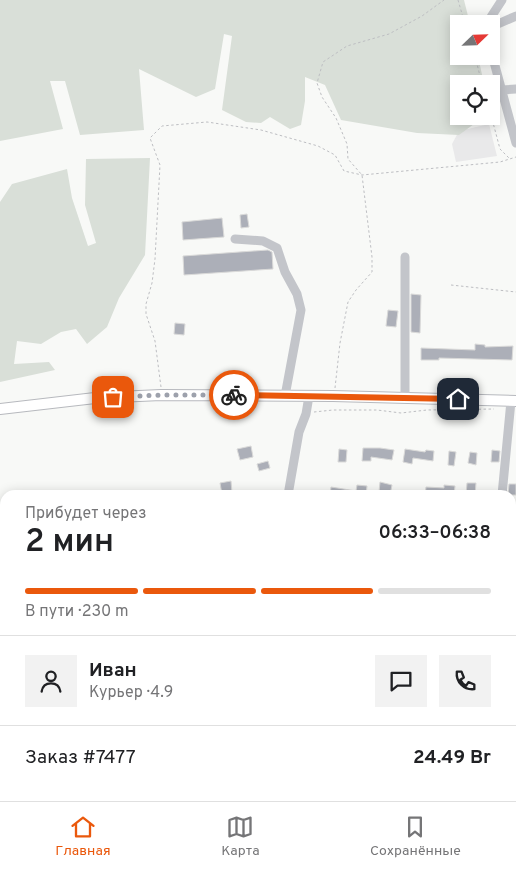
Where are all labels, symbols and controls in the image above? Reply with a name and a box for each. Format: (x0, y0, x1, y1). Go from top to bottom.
north arrow (450, 15, 500, 65)
map controls (450, 15, 500, 125)
button: locate (450, 75, 500, 125)
courier (209, 370, 259, 420)
pin (92, 376, 134, 418)
pin (437, 378, 479, 420)
icon: bike (220, 381, 248, 409)
icon: bag (99, 383, 127, 411)
icon: home (444, 385, 472, 413)
text: Прибудет через (25, 504, 147, 524)
text: 06:33–06:38 (379, 521, 491, 545)
text: 2 мин (25, 523, 114, 563)
text: В пути · 230 m (25, 602, 129, 622)
button: person (25, 655, 77, 707)
button: chat (375, 655, 427, 707)
button: phone (439, 655, 491, 707)
text: Иван (89, 659, 137, 683)
text: Курьер · 4.9 (89, 683, 173, 703)
text: Заказ #7477 (25, 746, 136, 770)
text: 24.49 Br (413, 746, 491, 770)
tab: Главная (55, 813, 111, 860)
tab: Карта (221, 813, 260, 860)
tab: Сохранённые (370, 813, 461, 860)

